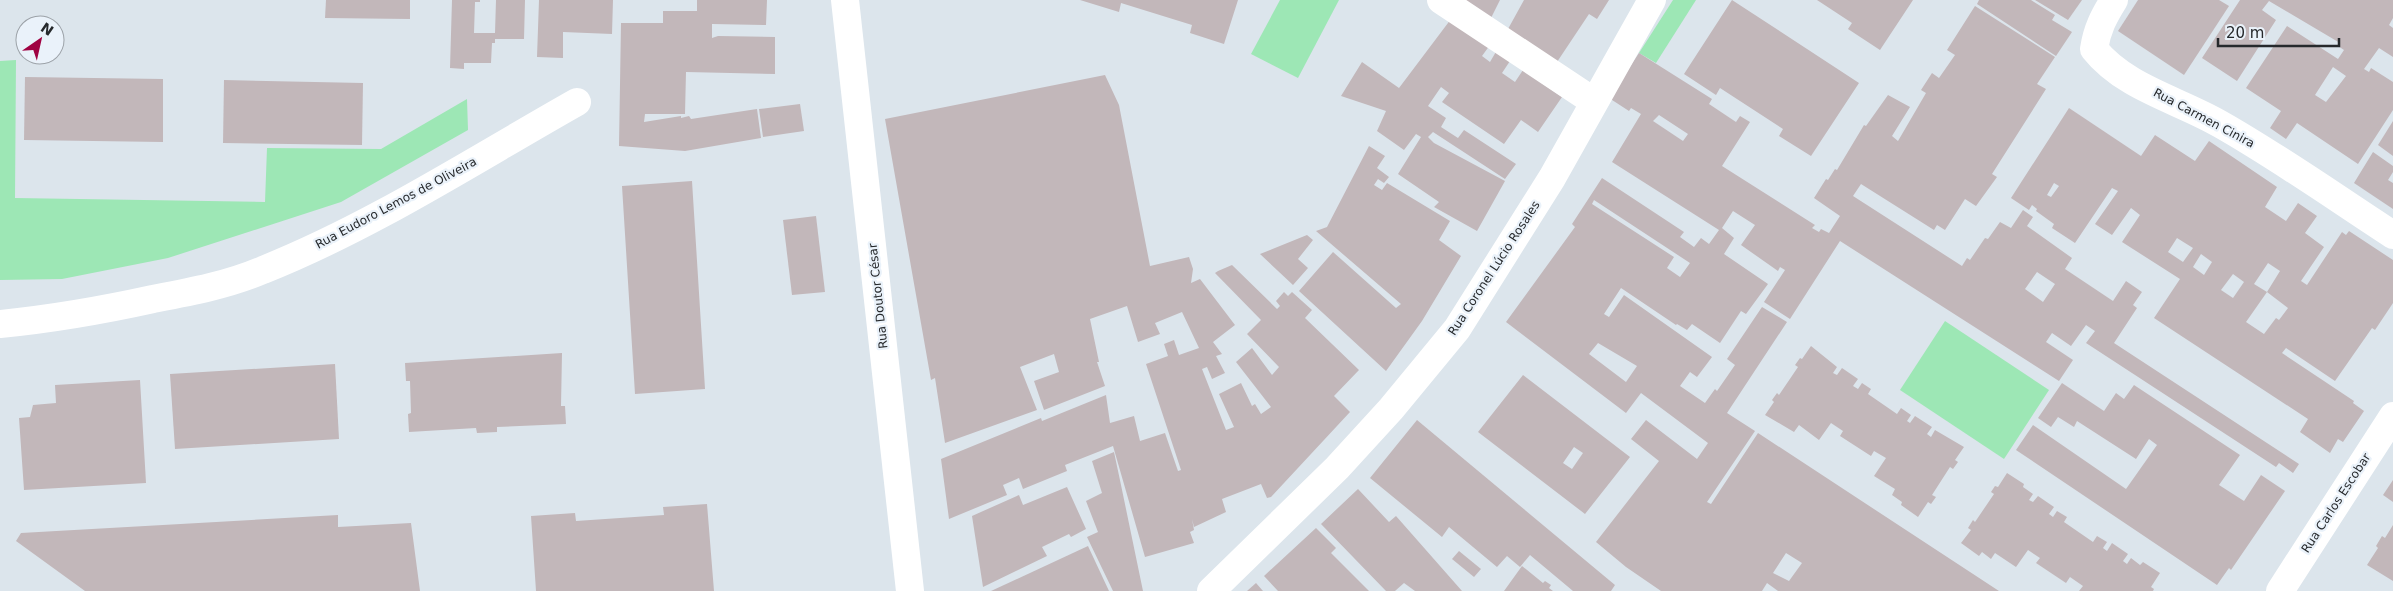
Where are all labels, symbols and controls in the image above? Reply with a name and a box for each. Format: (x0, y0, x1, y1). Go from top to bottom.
north arrow (15, 15, 65, 65)
scale bar (2218, 15, 2339, 47)
text: N (38, 19, 57, 39)
text: 20 m (2226, 24, 2264, 42)
street label: Rua Carmen Cinira (2151, 85, 2257, 151)
street label: Rua Eudoro Lemos de Oliveira (313, 154, 479, 252)
street label: Rua Coronel Lúcio Rosales (1445, 198, 1543, 338)
street label: Rua Doutor César (865, 243, 890, 349)
street label: Rua Carlos Escobar (2299, 451, 2373, 555)

